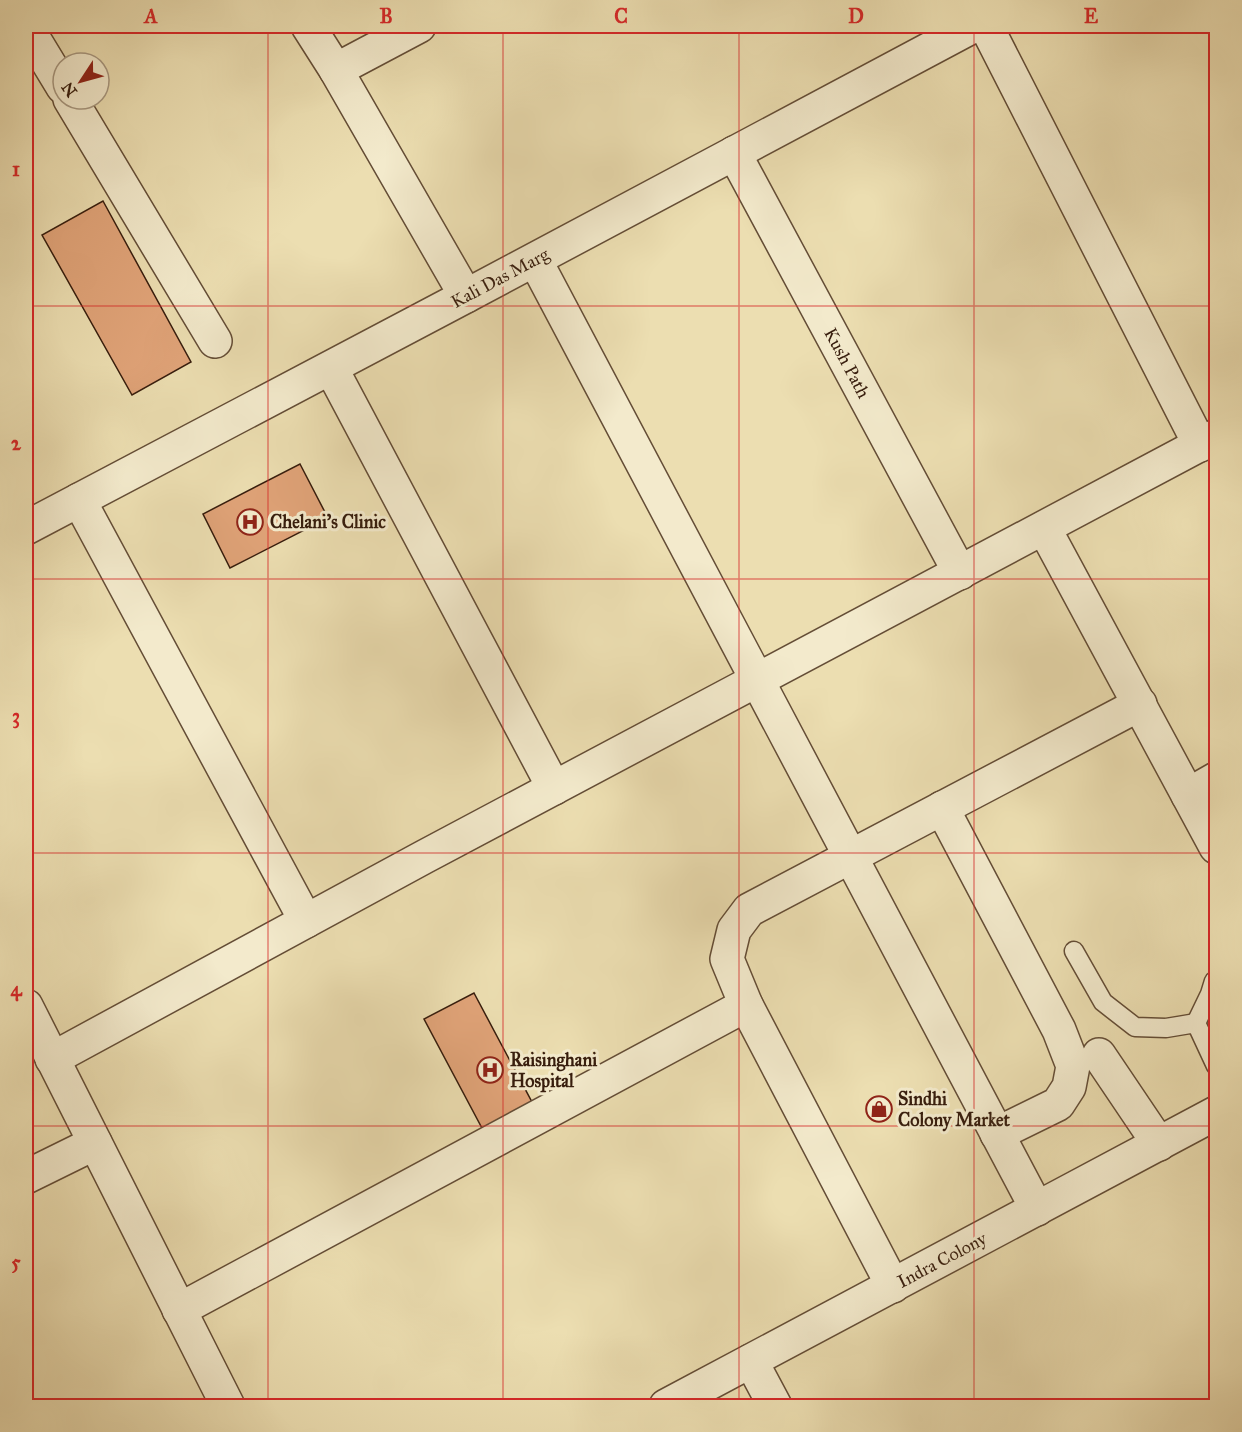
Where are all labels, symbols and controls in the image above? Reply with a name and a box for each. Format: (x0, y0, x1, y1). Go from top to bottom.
text: A (142, 4, 158, 28)
text: B (379, 4, 393, 28)
text: C (614, 4, 628, 28)
text: D (848, 4, 864, 28)
text: E (1084, 4, 1099, 28)
north arrow (51, 51, 111, 111)
text: N (57, 78, 81, 101)
text: 1 (12, 157, 20, 181)
street label: Kali Das Marg (447, 243, 554, 314)
street label: Kush Path (819, 324, 875, 402)
text: 2 (11, 431, 22, 455)
hospital icon: Chelani's Clinic (235, 507, 265, 537)
place label: Chelani's Clinic (270, 511, 386, 533)
text: 3 (12, 704, 20, 729)
text: 4 (10, 977, 22, 1002)
place label: Raisinghani Hospital (510, 1049, 598, 1093)
hospital icon: Raisinghani Hospital (475, 1055, 505, 1085)
place label: Sindhi Colony Market (898, 1088, 1011, 1132)
shop icon: Sindhi Colony Market (864, 1094, 894, 1124)
street label: Indra Colony (894, 1227, 991, 1293)
text: 5 (11, 1250, 21, 1274)

